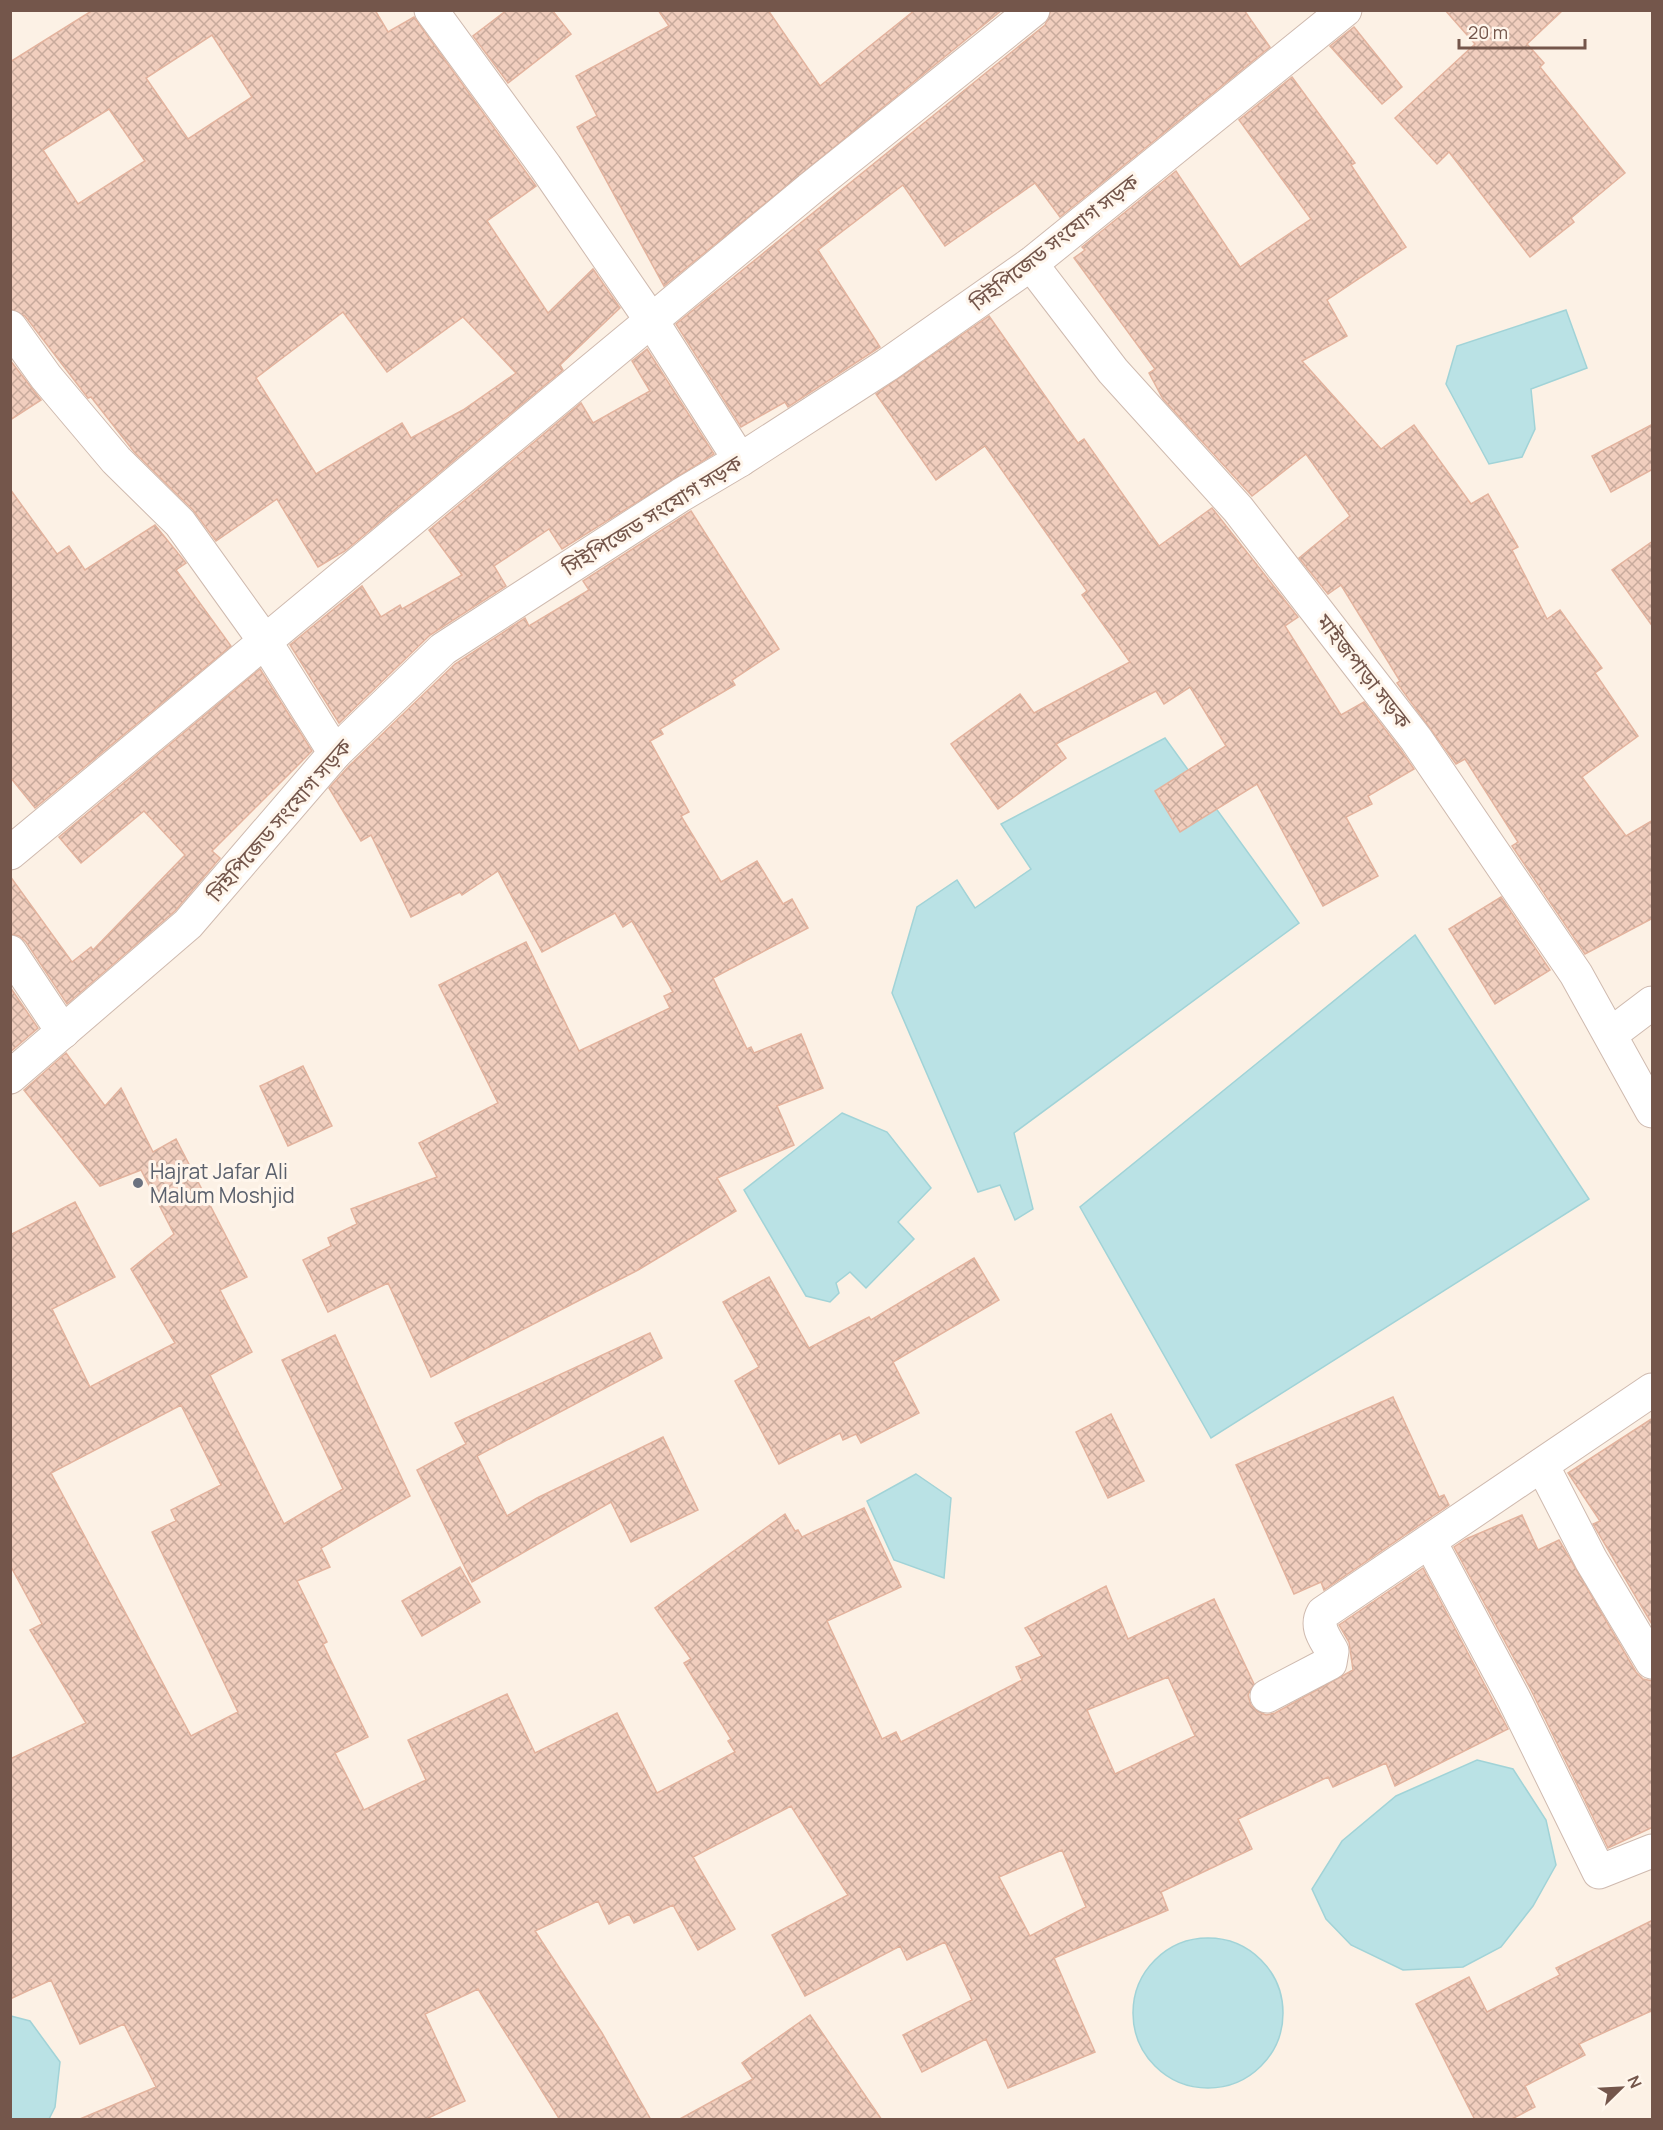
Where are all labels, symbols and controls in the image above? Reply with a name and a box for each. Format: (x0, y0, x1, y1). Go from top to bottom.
scale bar (1459, 12, 1585, 50)
text: 20 m (1468, 20, 1508, 44)
street label: সিইপিজেড সংযোগ সড়ক (963, 167, 1145, 317)
street label: সিইপিজেড সংযোগ সড়ক (556, 448, 748, 582)
street label: মাইজপাড়া সড়ক (1310, 607, 1418, 735)
street label: সিইপিজেড সংযোগ সড়ক (200, 732, 358, 908)
place label: Hajrat Jafar Ali Malum Moshjid (150, 1157, 295, 1209)
marker: Hajrat Jafar Ali Malum Moshjid (131, 1176, 145, 1190)
north arrow (1591, 2058, 1651, 2118)
text: N (1622, 2072, 1647, 2092)

